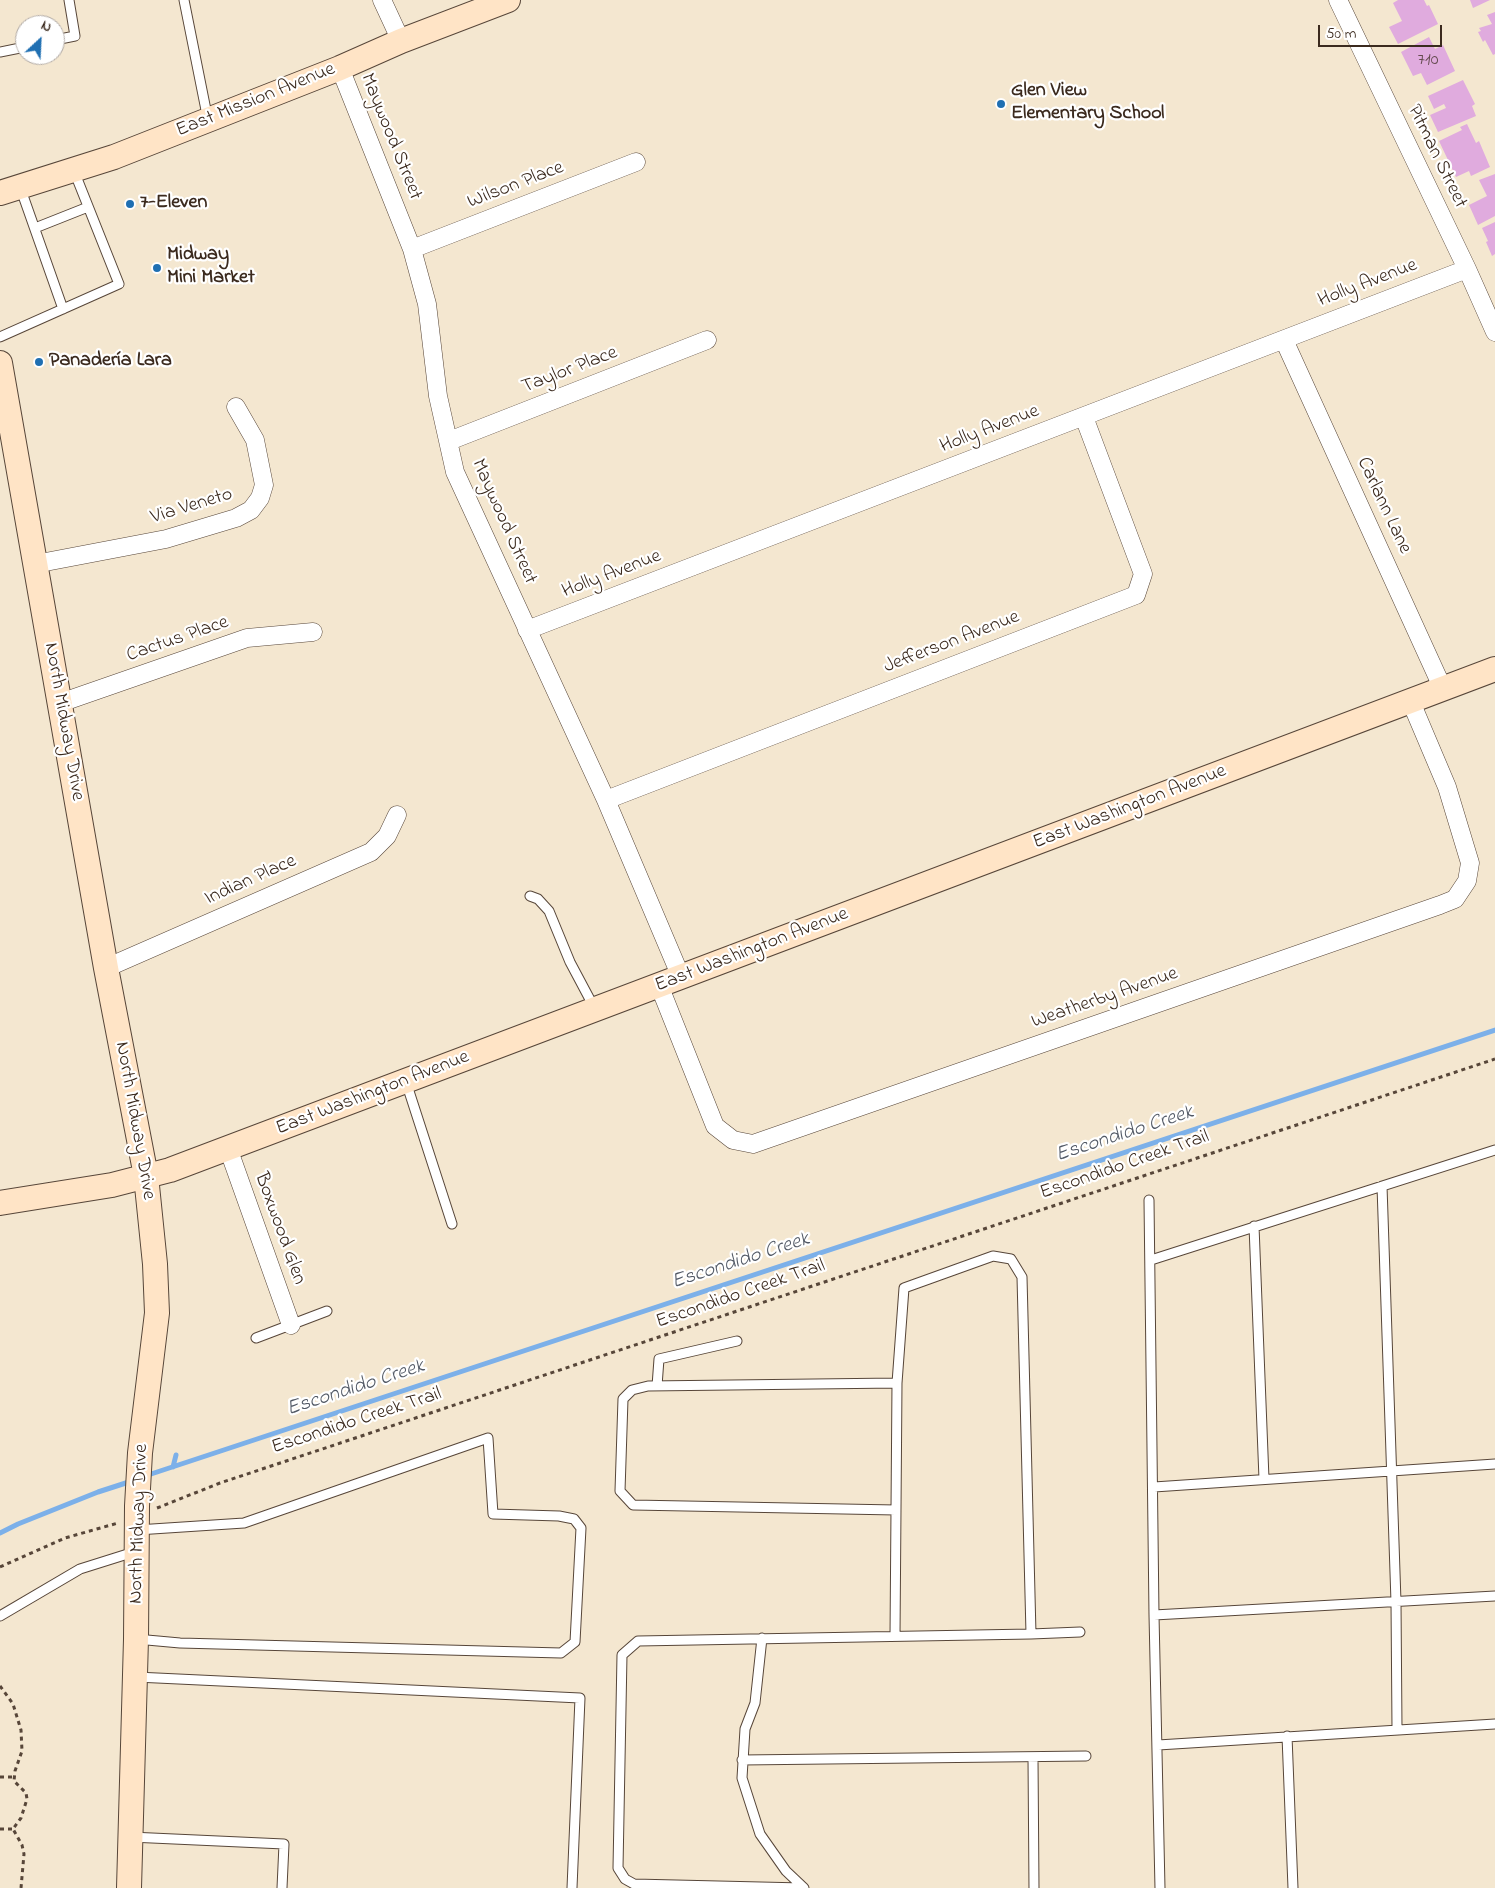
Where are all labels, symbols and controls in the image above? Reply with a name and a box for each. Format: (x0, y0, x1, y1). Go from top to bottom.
north arrow (15, 15, 65, 65)
text: N (37, 15, 55, 38)
scale bar (1320, 15, 1444, 47)
text: 50 m (1326, 23, 1356, 45)
house number: 710 (1418, 50, 1438, 72)
street label: East Mission Avenue (173, 58, 339, 144)
street label: Maywood Street (354, 70, 426, 204)
place label: Glen View Elementary School (1011, 80, 1164, 127)
marker: Glen View Elementary School (995, 98, 1007, 110)
street label: Pitman Street (1401, 101, 1471, 213)
street label: Wilson Place (464, 157, 568, 215)
place label: 7-Eleven (140, 192, 207, 216)
marker: 7-Eleven (124, 198, 136, 210)
place label: Midway Mini Market (167, 244, 255, 291)
street label: Holly Avenue (1315, 254, 1421, 314)
marker: Midway Mini Market (151, 262, 163, 274)
street label: Taylor Place (519, 342, 621, 400)
place label: Panadería Lara (49, 350, 172, 374)
marker: Panadería Lara (33, 356, 45, 368)
street label: Holly Avenue (937, 400, 1043, 460)
street label: Carlann Lane (1350, 454, 1416, 558)
street label: Maywood Street (465, 456, 541, 588)
street label: Via Veneto (148, 483, 236, 531)
street label: Holly Avenue (559, 545, 665, 605)
street label: Jefferson Avenue (881, 606, 1023, 680)
street label: Cactus Place (124, 611, 232, 669)
street label: North Midway Drive (37, 641, 89, 803)
street label: East Washington Avenue (1030, 760, 1230, 856)
street label: Indian Place (202, 850, 300, 912)
street label: East Washington Avenue (652, 903, 852, 999)
street label: Weatherby Avenue (1029, 963, 1181, 1035)
street label: North Midway Drive (108, 1040, 160, 1202)
street label: East Washington Avenue (273, 1046, 473, 1142)
water label: Escondido Creek (1053, 1101, 1197, 1169)
street label: Escondido Creek Trail (1037, 1126, 1213, 1206)
street label: Boxwood Glen (248, 1170, 310, 1288)
water label: Escondido Creek (669, 1228, 813, 1296)
street label: Escondido Creek Trail (653, 1255, 829, 1335)
water label: Escondido Creek (284, 1355, 428, 1423)
street label: Escondido Creek Trail (269, 1383, 445, 1461)
street label: North Midway Drive (125, 1444, 155, 1604)

